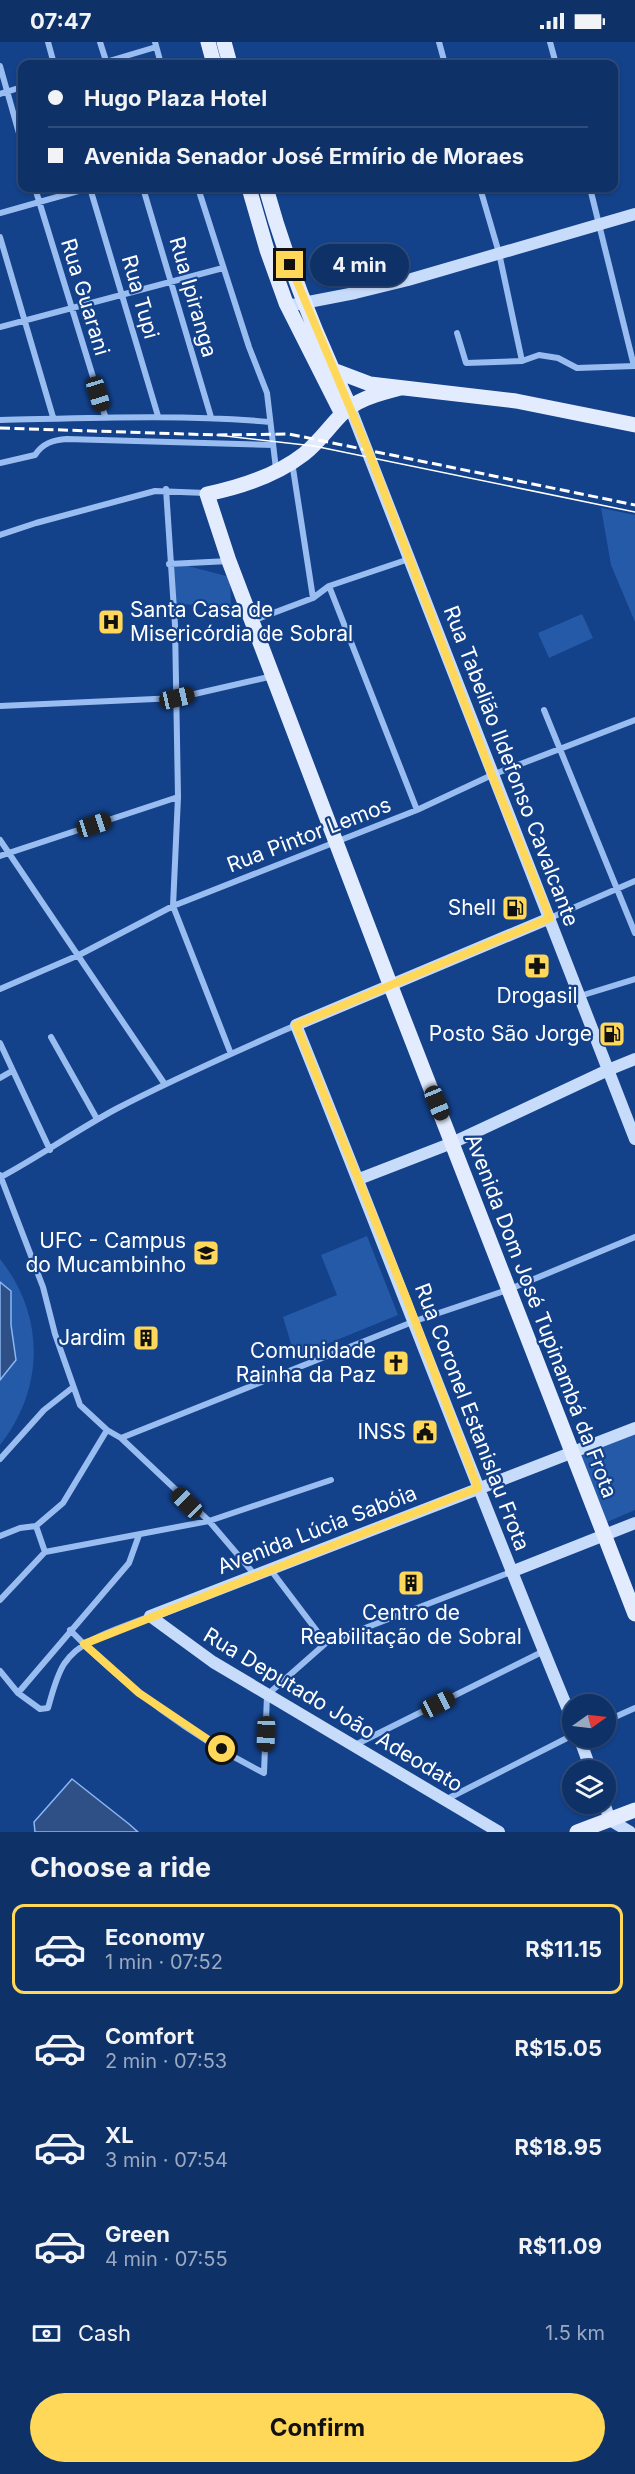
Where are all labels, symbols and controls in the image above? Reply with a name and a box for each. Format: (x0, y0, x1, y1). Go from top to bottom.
text: 07:47 (30, 8, 91, 34)
text: Hugo Plaza Hotel (84, 85, 267, 111)
text: Avenida Senador José Ermírio de Moraes (84, 143, 524, 169)
street label: Rua Ipiranga (164, 234, 223, 360)
street label: Rua Guarani (56, 235, 115, 358)
callout: 4 min (311, 244, 410, 286)
route end (276, 251, 303, 278)
street label: Rua Tupi (117, 252, 164, 342)
text: 4 min (332, 253, 387, 277)
car (84, 374, 112, 414)
place label: Santa Casa de Misericórdia de Sobral (130, 597, 353, 646)
street label: Rua Tabelião Ildefonso Cavalcante (439, 602, 584, 930)
hospital icon: Santa Casa de Misericórdia de Sobral (96, 607, 126, 637)
car (157, 685, 197, 711)
street label: Rua Pintor Lemos (223, 792, 394, 877)
car (74, 811, 114, 839)
fuel station icon: Shell (500, 893, 530, 923)
place label: Shell (448, 895, 496, 920)
pharmacy icon: Drogasil (522, 951, 552, 981)
place label: Drogasil (496, 983, 578, 1008)
fuel station icon: Posto São Jorge (597, 1019, 627, 1049)
place label: Posto São Jorge (429, 1021, 592, 1046)
car (422, 1083, 452, 1123)
street label: Avenida Dom José Tupinambá da Frota (460, 1130, 623, 1501)
place label: UFC - Campus do Mucambinho (26, 1228, 186, 1277)
school or university icon: UFC - Campus do Mucambinho (191, 1238, 221, 1268)
street label: Rua Coronel Estanislau Frota (410, 1280, 535, 1554)
building icon: Jardim (131, 1323, 161, 1353)
place label: Jardim (58, 1325, 126, 1350)
place label: Comunidade Rainha da Paz (236, 1338, 376, 1387)
church icon: Comunidade Rainha da Paz (381, 1348, 411, 1378)
public building icon: INSS (410, 1417, 440, 1447)
place label: INSS (358, 1419, 406, 1444)
street label: Avenida Lúcia Sabóia (214, 1480, 420, 1579)
car (168, 1484, 206, 1522)
building icon: Centro de Reabilitação de Sobral (396, 1568, 426, 1598)
place label: Centro de Reabilitação de Sobral (300, 1600, 522, 1649)
street label: Rua Deputado João Adeodato (199, 1622, 467, 1797)
car (418, 1688, 458, 1720)
north arrow (562, 1694, 616, 1748)
map controls (562, 1694, 616, 1814)
car (256, 1716, 276, 1752)
route start (208, 1735, 235, 1762)
button: layers (562, 1760, 616, 1814)
text: Choose a ride (30, 1851, 211, 1884)
icon: car (33, 1922, 87, 1976)
text: Economy (105, 1924, 205, 1950)
text: R$11.15 (525, 1936, 602, 1962)
text: 1 min · 07:52 (105, 1950, 223, 1974)
icon: car (33, 2021, 87, 2075)
text: Comfort (105, 2023, 194, 2049)
text: R$15.05 (515, 2035, 602, 2061)
text: 2 min · 07:53 (105, 2049, 227, 2073)
icon: car (33, 2120, 87, 2174)
text: XL (105, 2122, 134, 2148)
text: R$18.95 (514, 2134, 602, 2160)
text: 3 min · 07:54 (105, 2148, 228, 2172)
icon: car (33, 2219, 87, 2273)
text: Green (105, 2221, 170, 2247)
text: R$11.09 (518, 2233, 602, 2259)
text: 4 min · 07:55 (105, 2247, 228, 2271)
icon: cash (30, 2317, 63, 2350)
text: Cash (78, 2320, 131, 2346)
text: 1.5 km (545, 2321, 605, 2345)
button: Confirm (30, 2393, 605, 2462)

